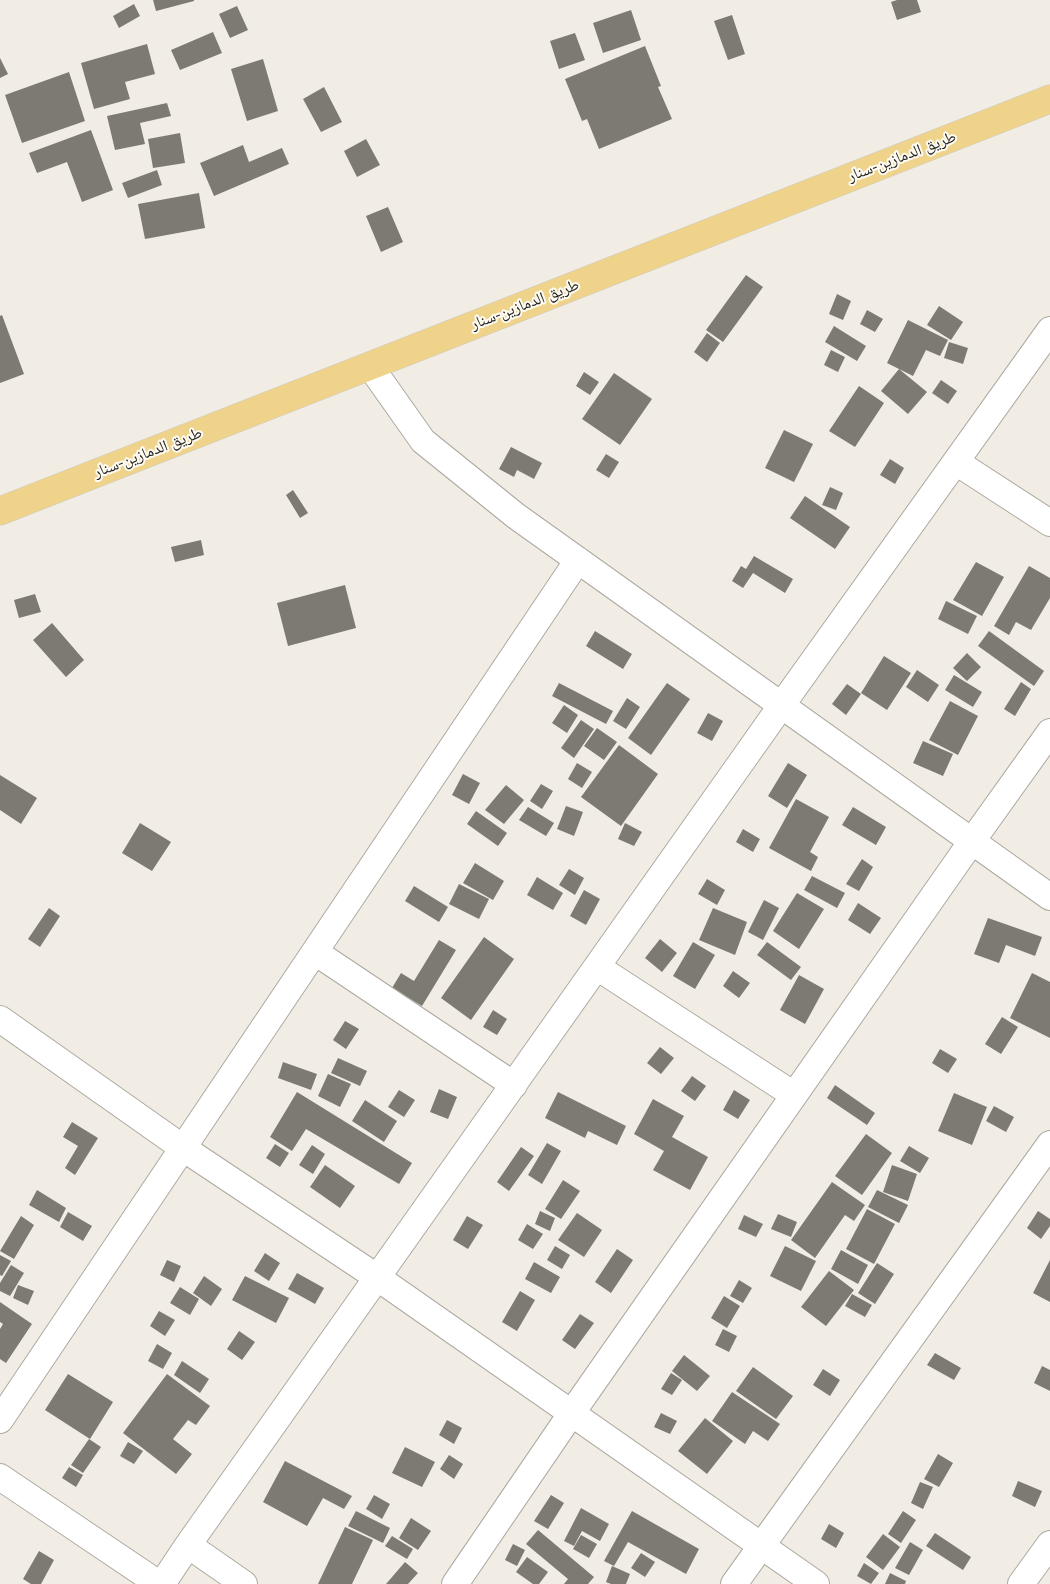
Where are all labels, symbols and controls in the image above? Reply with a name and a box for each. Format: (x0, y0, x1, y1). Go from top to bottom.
street label: طريق الدمازين-سنار (845, 127, 959, 187)
street label: طريق الدمازين-سنار (468, 275, 582, 335)
street label: طريق الدمازين-سنار (91, 423, 205, 483)

